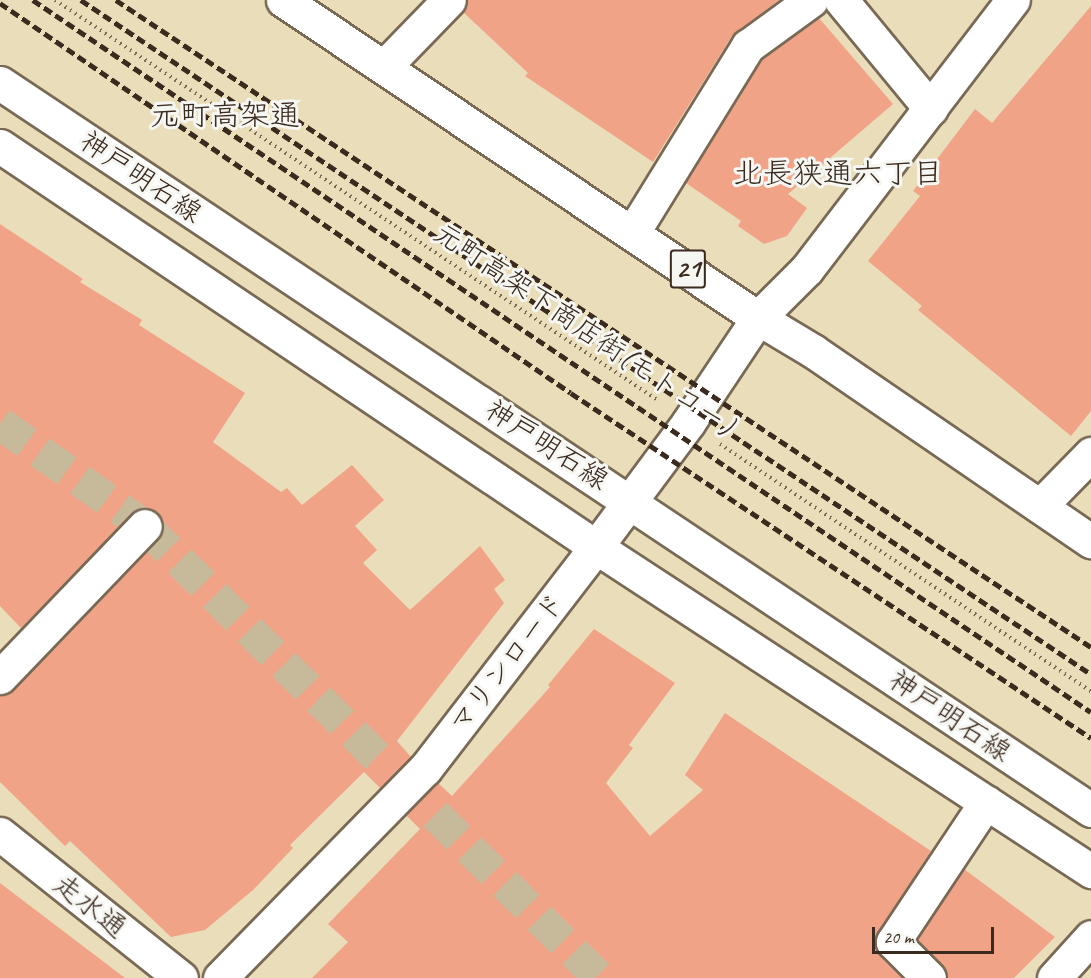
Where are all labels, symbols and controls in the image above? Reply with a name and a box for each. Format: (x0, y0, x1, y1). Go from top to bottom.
district label: 元町高架通 (150, 97, 300, 133)
street label: 神戸明石線 (74, 124, 208, 230)
district label: 北長狭通六丁目 (733, 155, 943, 191)
street label: 元町高架下商店街(モトコー) (428, 216, 740, 442)
road number: 21 (668, 245, 708, 293)
street label: 神戸明石線 (479, 393, 615, 497)
street label: マリンロード (442, 586, 572, 740)
street label: 神戸明石線 (883, 663, 1017, 769)
street label: 走水通 (47, 867, 133, 945)
scale bar (875, 915, 996, 953)
text: 20 m (883, 926, 914, 948)

